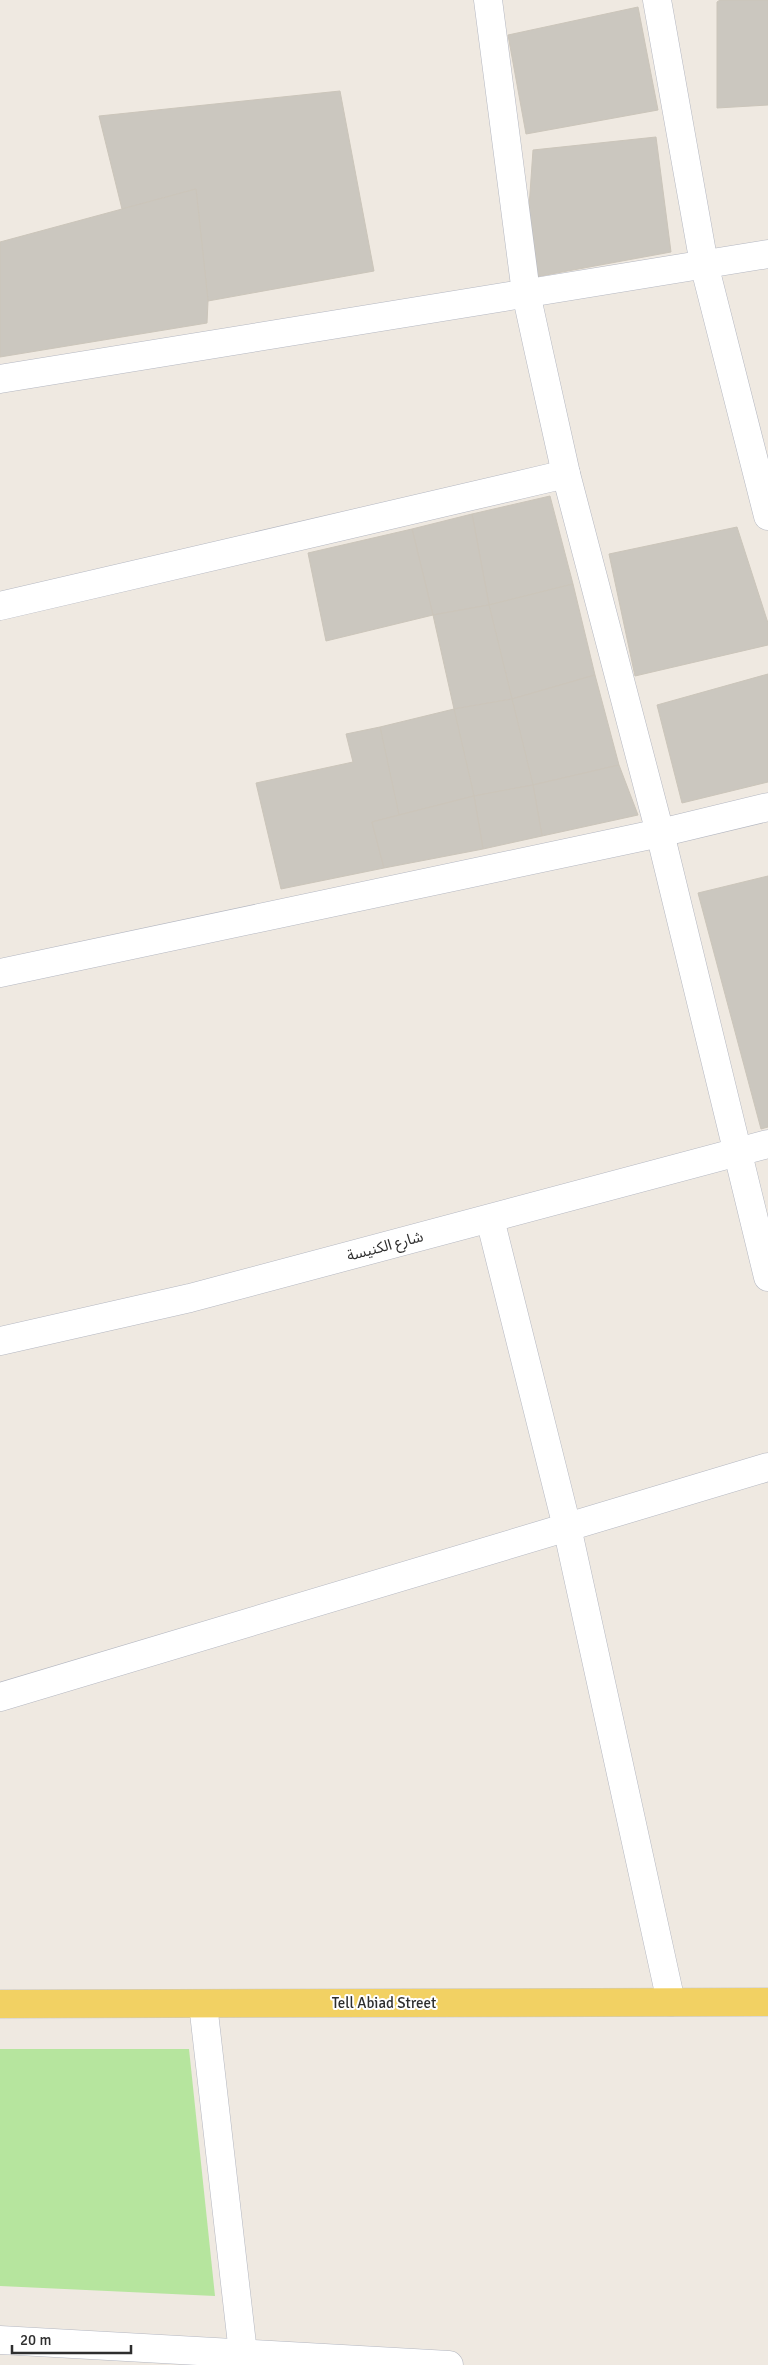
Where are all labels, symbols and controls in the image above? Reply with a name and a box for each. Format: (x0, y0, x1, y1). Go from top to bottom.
street label: شارع الكنيسة (345, 1227, 426, 1268)
street label: Tell Abiad Street (332, 1994, 436, 2012)
scale bar (12, 2322, 131, 2354)
text: 20 m (20, 2331, 51, 2349)

